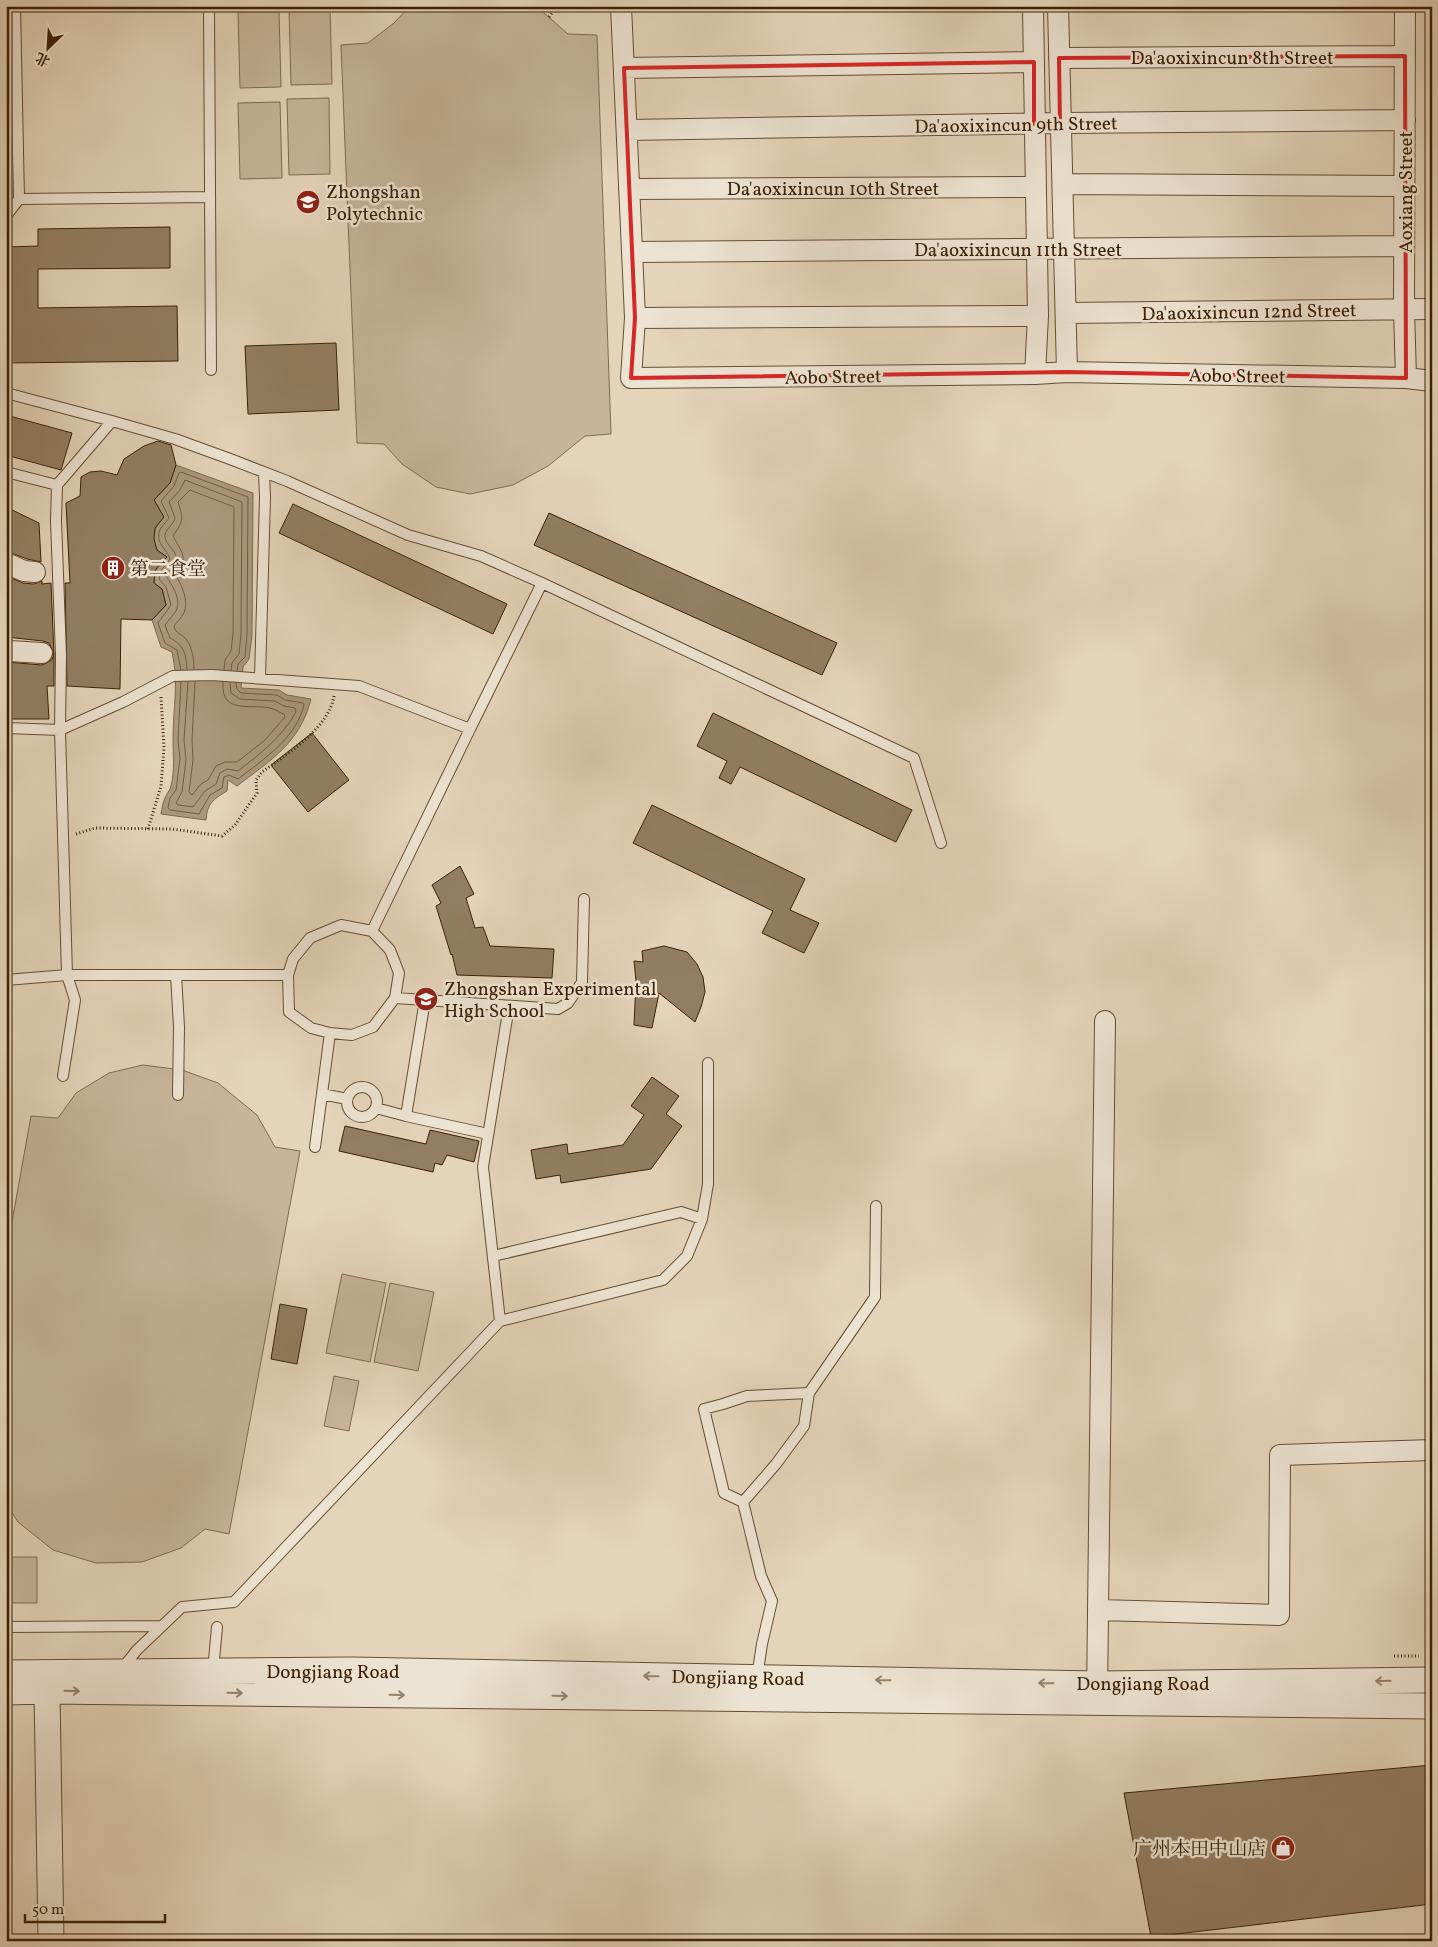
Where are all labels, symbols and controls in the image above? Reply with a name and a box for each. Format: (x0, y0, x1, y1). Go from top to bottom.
north arrow (22, 22, 72, 72)
street label: Da'aoxixincun 8th Street (1130, 46, 1334, 72)
text: 北 (33, 47, 53, 70)
street label: Da'aoxixincun 9th Street (914, 111, 1118, 141)
street label: Aoxiang Street (1394, 130, 1420, 253)
street label: Da'aoxixincun 10th Street (727, 177, 939, 203)
place label: Zhongshan Polytechnic (326, 180, 423, 228)
school or university icon: Zhongshan Polytechnic (295, 189, 321, 215)
street label: Da'aoxixincun 11th Street (914, 238, 1122, 264)
street label: Da'aoxixincun 12nd Street (1141, 298, 1357, 328)
street label: Aobo Street (1188, 363, 1286, 391)
street label: Aobo Street (784, 364, 882, 392)
building icon: 第二食堂 (100, 555, 126, 581)
place label: 第二食堂 (130, 557, 206, 583)
place label: Zhongshan Experimental High School (444, 977, 657, 1025)
school or university icon: Zhongshan Experimental High School (413, 986, 439, 1012)
street label: Dongjiang Road (266, 1660, 400, 1686)
street label: Dongjiang Road (671, 1665, 805, 1693)
one-way arrow (643, 1671, 659, 1681)
street label: Dongjiang Road (1076, 1672, 1210, 1698)
one-way arrow (875, 1675, 892, 1685)
one-way arrow (1375, 1676, 1392, 1686)
one-way arrow (1038, 1679, 1054, 1688)
one-way arrow (64, 1686, 80, 1696)
one-way arrow (226, 1688, 243, 1698)
one-way arrow (389, 1690, 405, 1700)
one-way arrow (552, 1692, 568, 1701)
shop icon: 广州本田中山店 (1270, 1835, 1296, 1861)
place label: 广州本田中山店 (1133, 1837, 1266, 1863)
scale bar (25, 1892, 165, 1924)
text: 50 m (32, 1900, 64, 1921)

